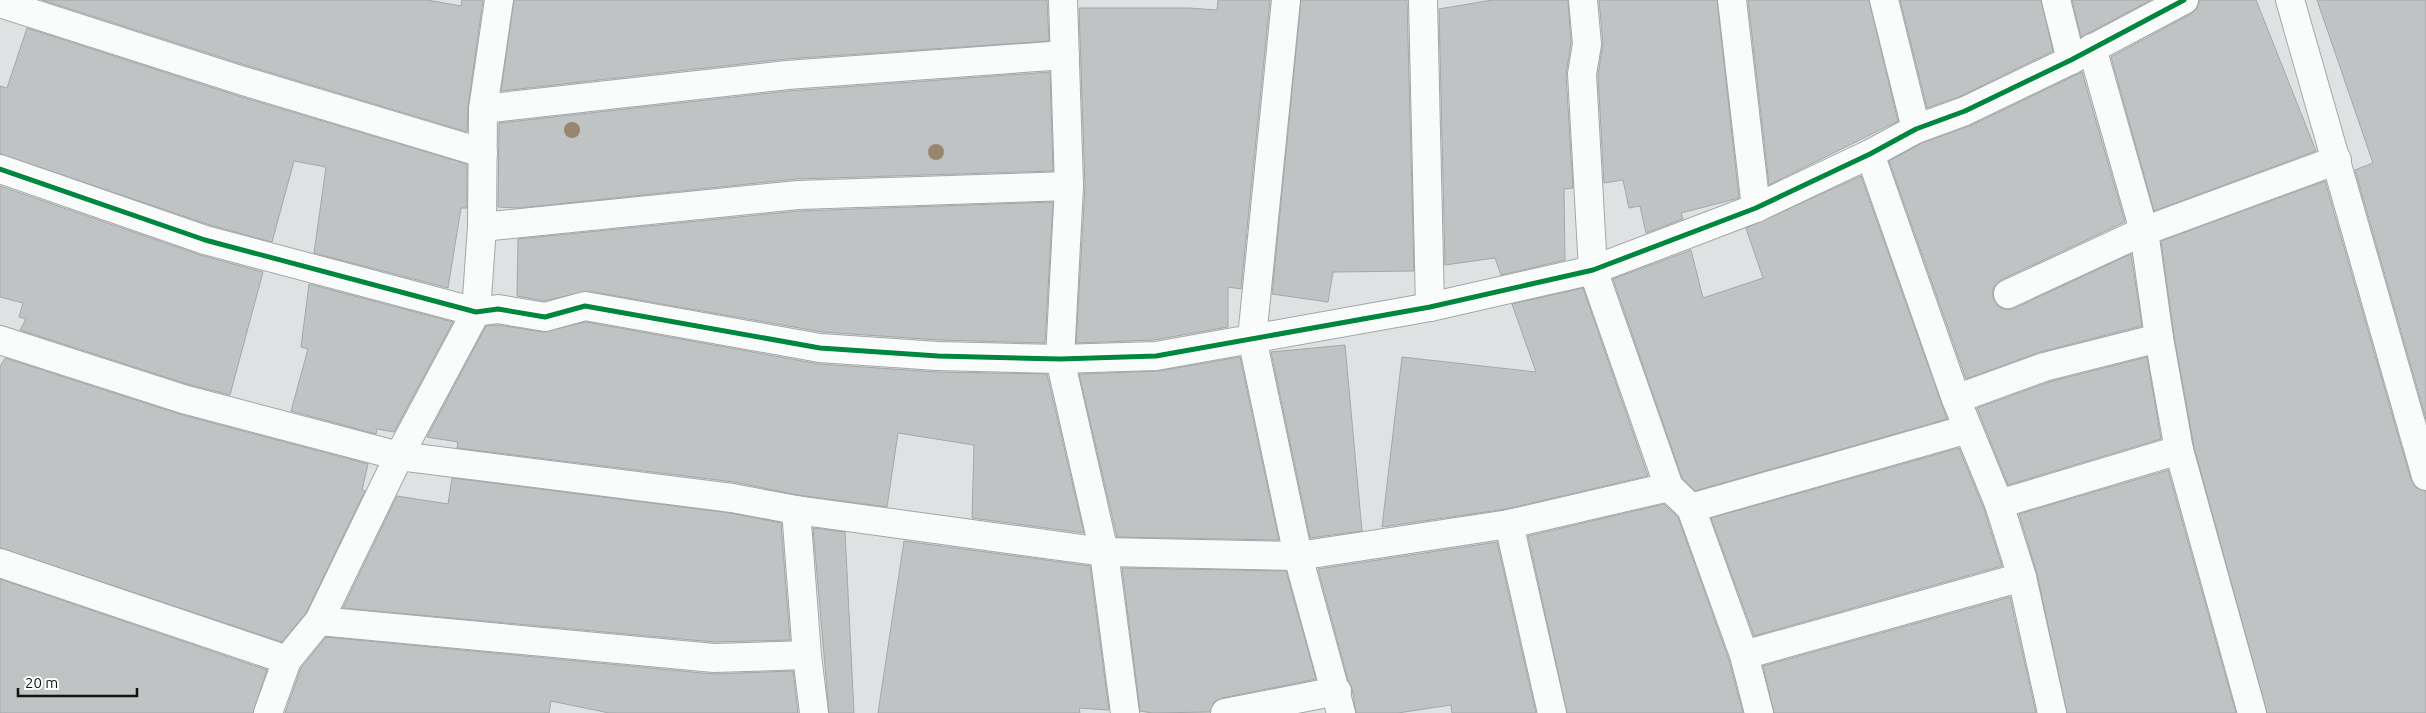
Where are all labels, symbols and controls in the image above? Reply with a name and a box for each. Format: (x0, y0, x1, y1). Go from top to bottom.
scale bar (18, 666, 136, 698)
text: 20 m (25, 674, 58, 691)

